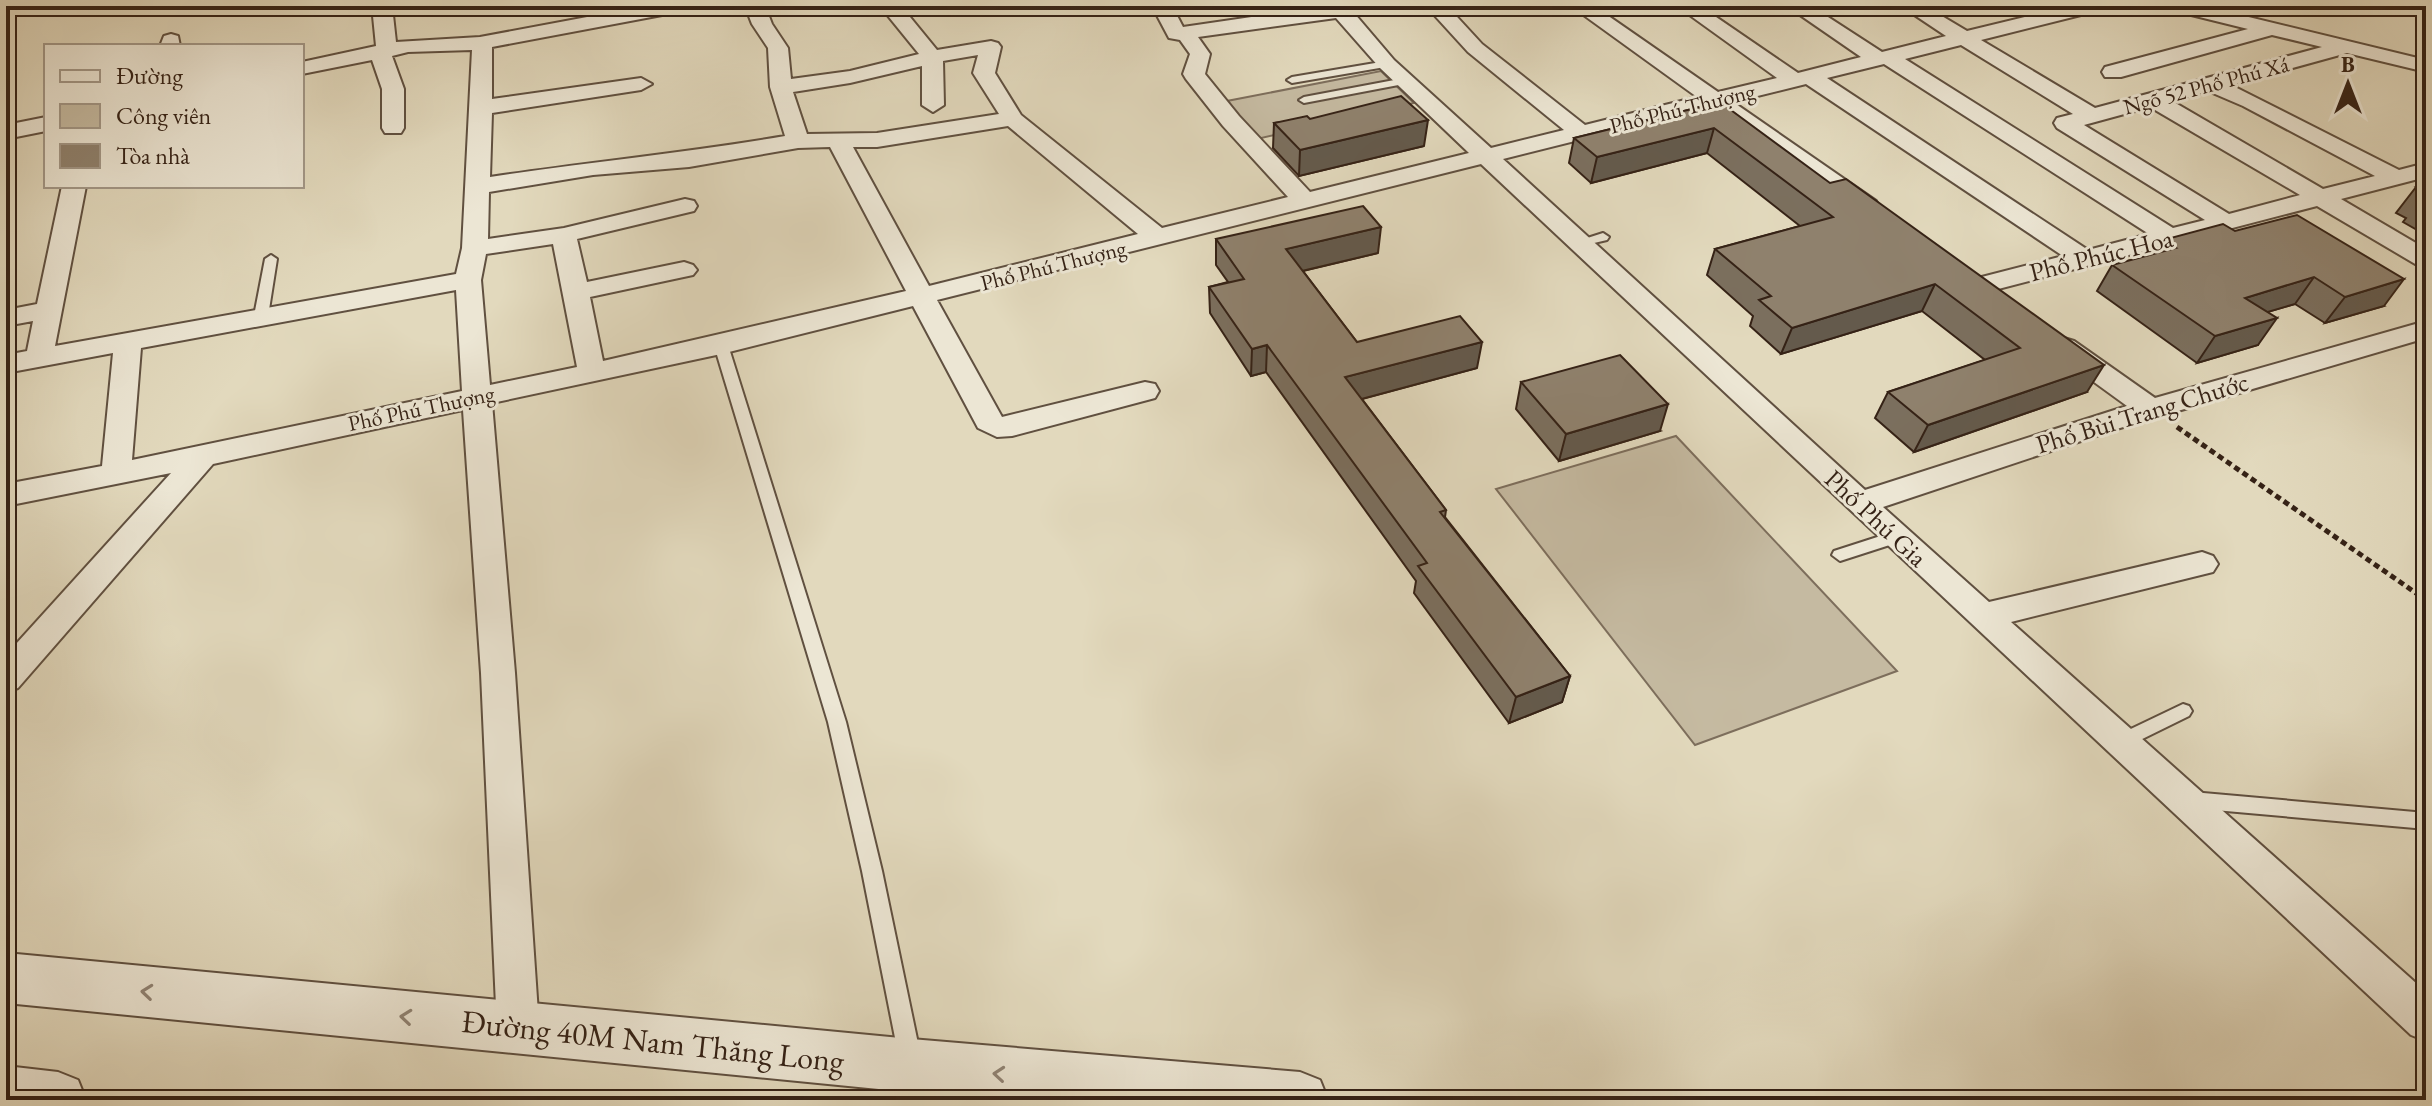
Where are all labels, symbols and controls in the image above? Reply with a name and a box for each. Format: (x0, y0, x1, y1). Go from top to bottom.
legend (44, 44, 304, 188)
north arrow (2308, 44, 2388, 124)
street label: Ngõ 52 Phố Phú Xá (2120, 49, 2292, 122)
text: B (2341, 50, 2355, 79)
text: Đường (116, 60, 183, 91)
street label: Phố Phú Thượng (1606, 76, 1758, 141)
text: Công viên (116, 100, 212, 131)
text: Tòa nhà (116, 140, 190, 171)
street label: Phố Phúc Hoa (2026, 221, 2177, 289)
street label: Phố Phú Thượng (977, 233, 1129, 298)
street label: Phố Bùi Trang Chước (2032, 364, 2252, 462)
street label: Phố Phú Thượng (345, 379, 497, 438)
street label: Phố Phú Gia (1818, 462, 1935, 575)
one-way arrow (140, 984, 153, 1001)
street label: Đường 40M Nam Thăng Long (460, 1000, 847, 1082)
one-way arrow (399, 1009, 412, 1026)
one-way arrow (993, 1066, 1006, 1083)

